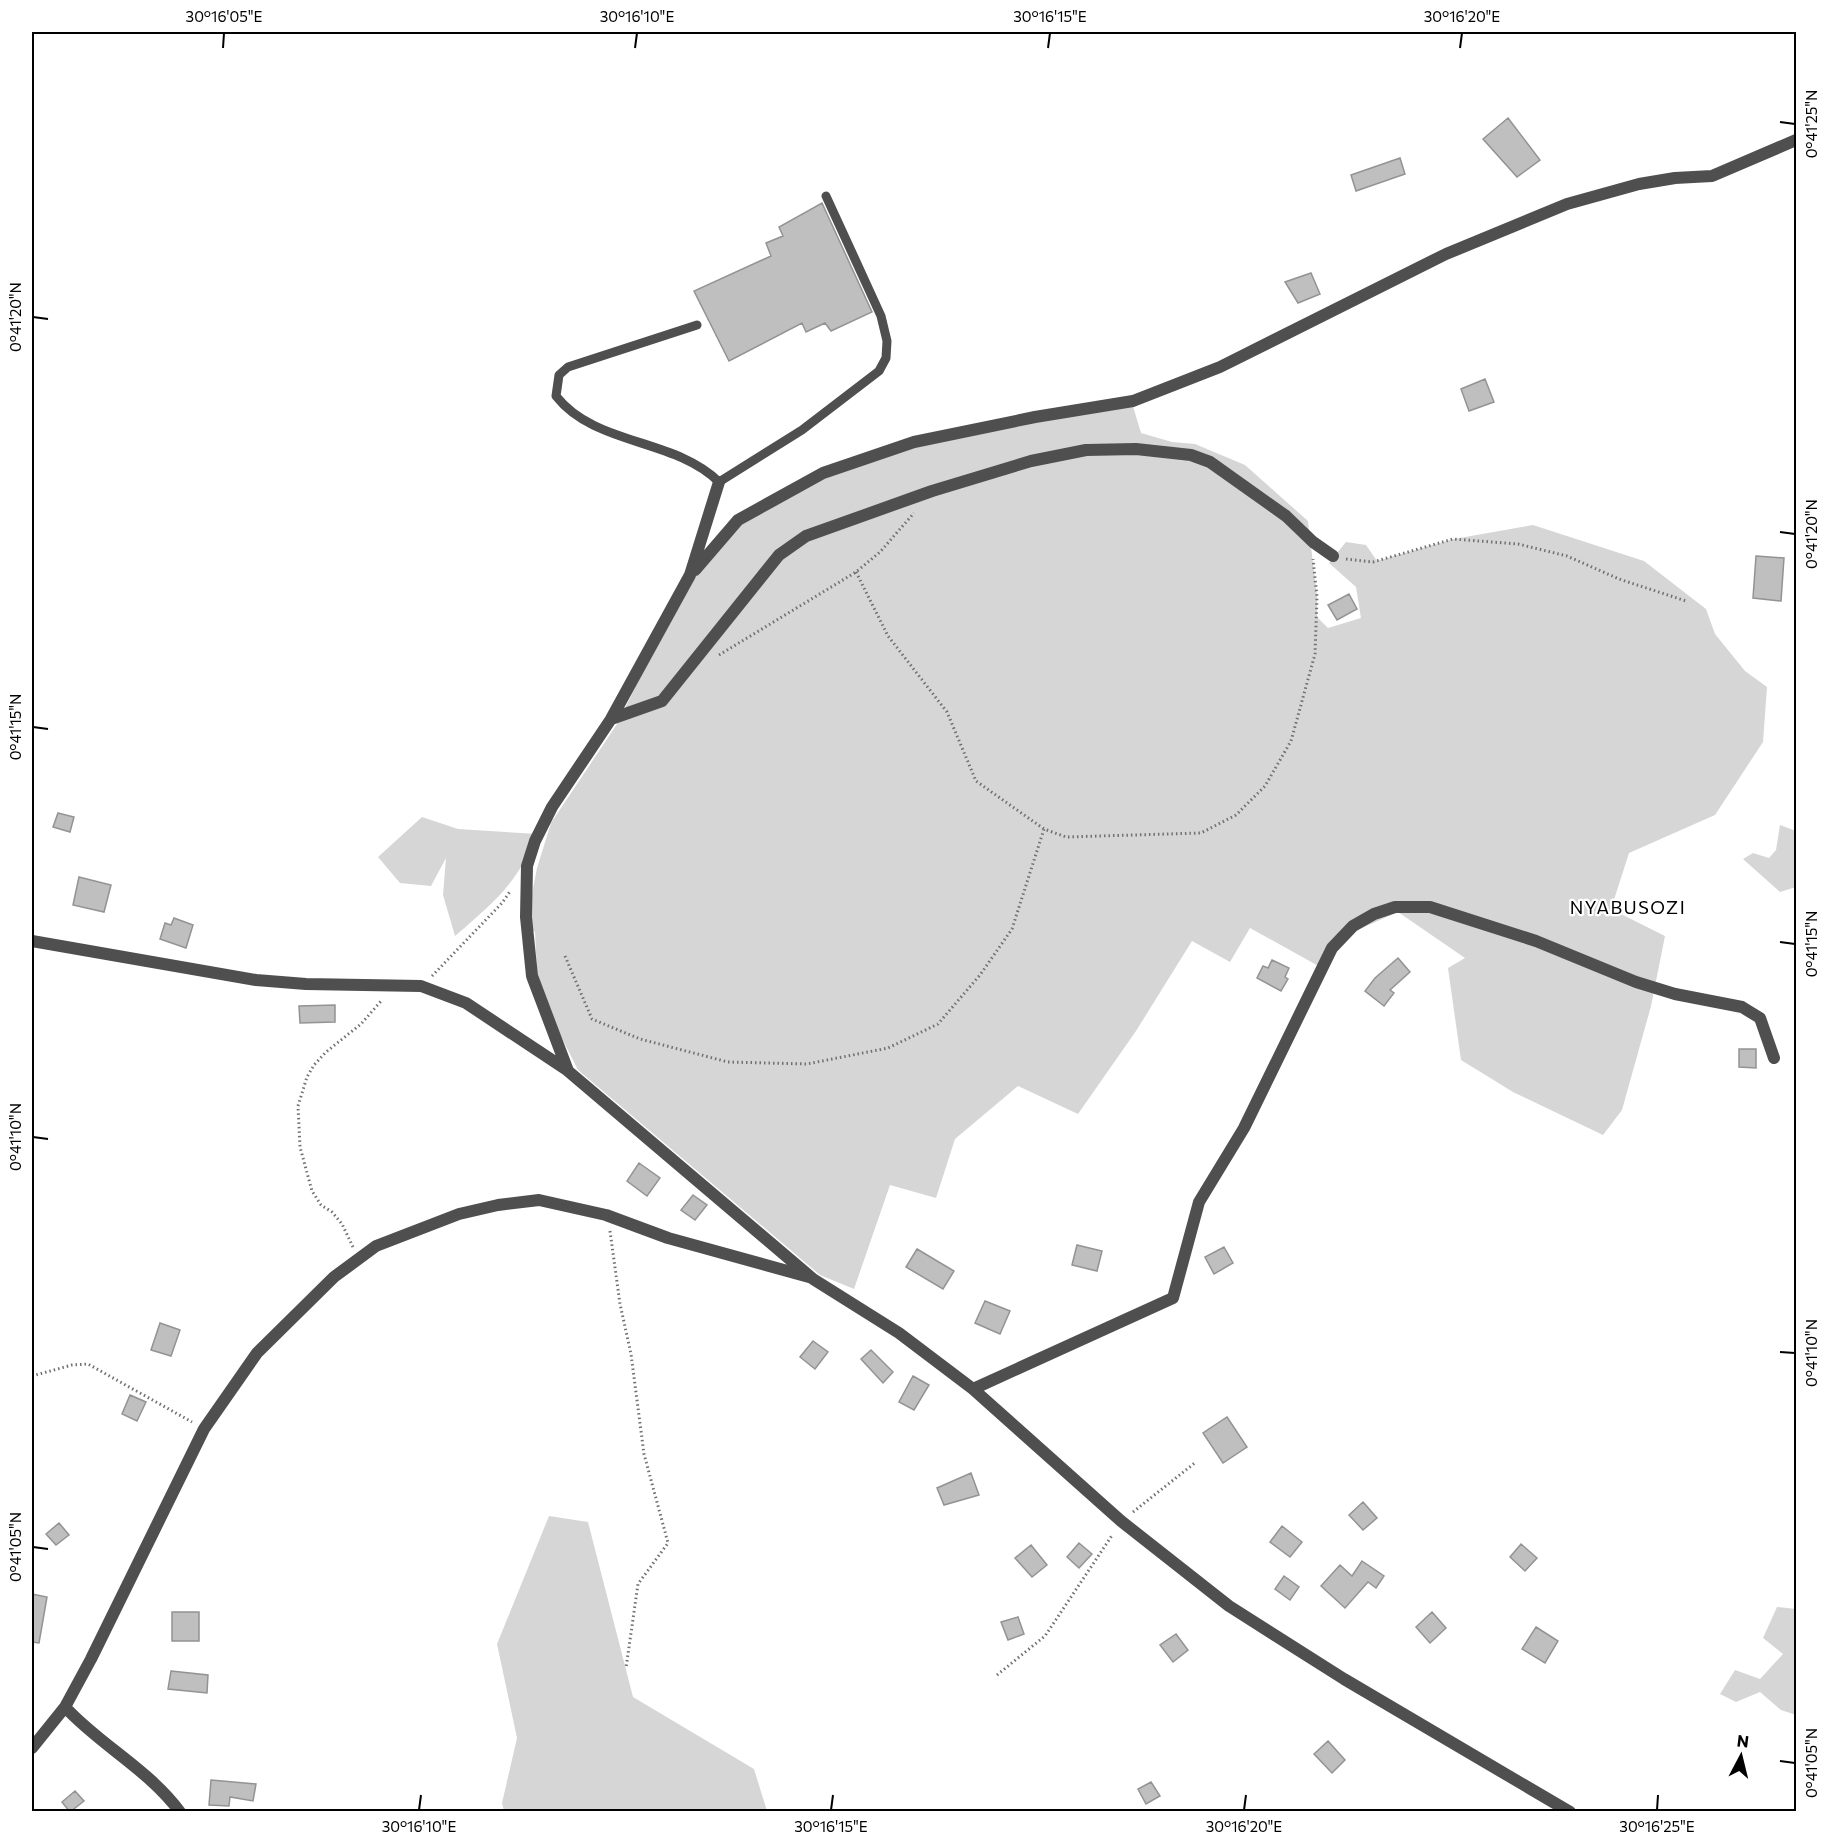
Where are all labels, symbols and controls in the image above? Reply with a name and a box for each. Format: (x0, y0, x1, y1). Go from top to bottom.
text: 30°16'05"E (186, 7, 262, 25)
text: 30°16'10"E (600, 7, 674, 25)
text: 30°16'15"E (1013, 7, 1087, 25)
text: 30°16'20"E (1424, 7, 1500, 25)
text: 0°41'25"N (1802, 90, 1820, 158)
text: 0°41'20"N (6, 282, 24, 352)
text: 0°41'20"N (1802, 499, 1820, 569)
text: 0°41'15"N (6, 694, 24, 760)
district label: NYABUSOZI (1570, 896, 1686, 918)
text: 0°41'15"N (1802, 911, 1820, 977)
text: 0°41'10"N (6, 1103, 24, 1171)
text: 0°41'10"N (1802, 1319, 1820, 1387)
text: 0°41'05"N (6, 1512, 24, 1582)
north arrow (1711, 1726, 1771, 1786)
text: 0°41'05"N (1802, 1728, 1820, 1798)
text: N (1736, 1730, 1750, 1751)
text: 30°16'10"E (382, 1817, 456, 1835)
text: 30°16'15"E (794, 1817, 868, 1835)
text: 30°16'20"E (1206, 1817, 1282, 1835)
text: 30°16'25"E (1619, 1817, 1695, 1835)

